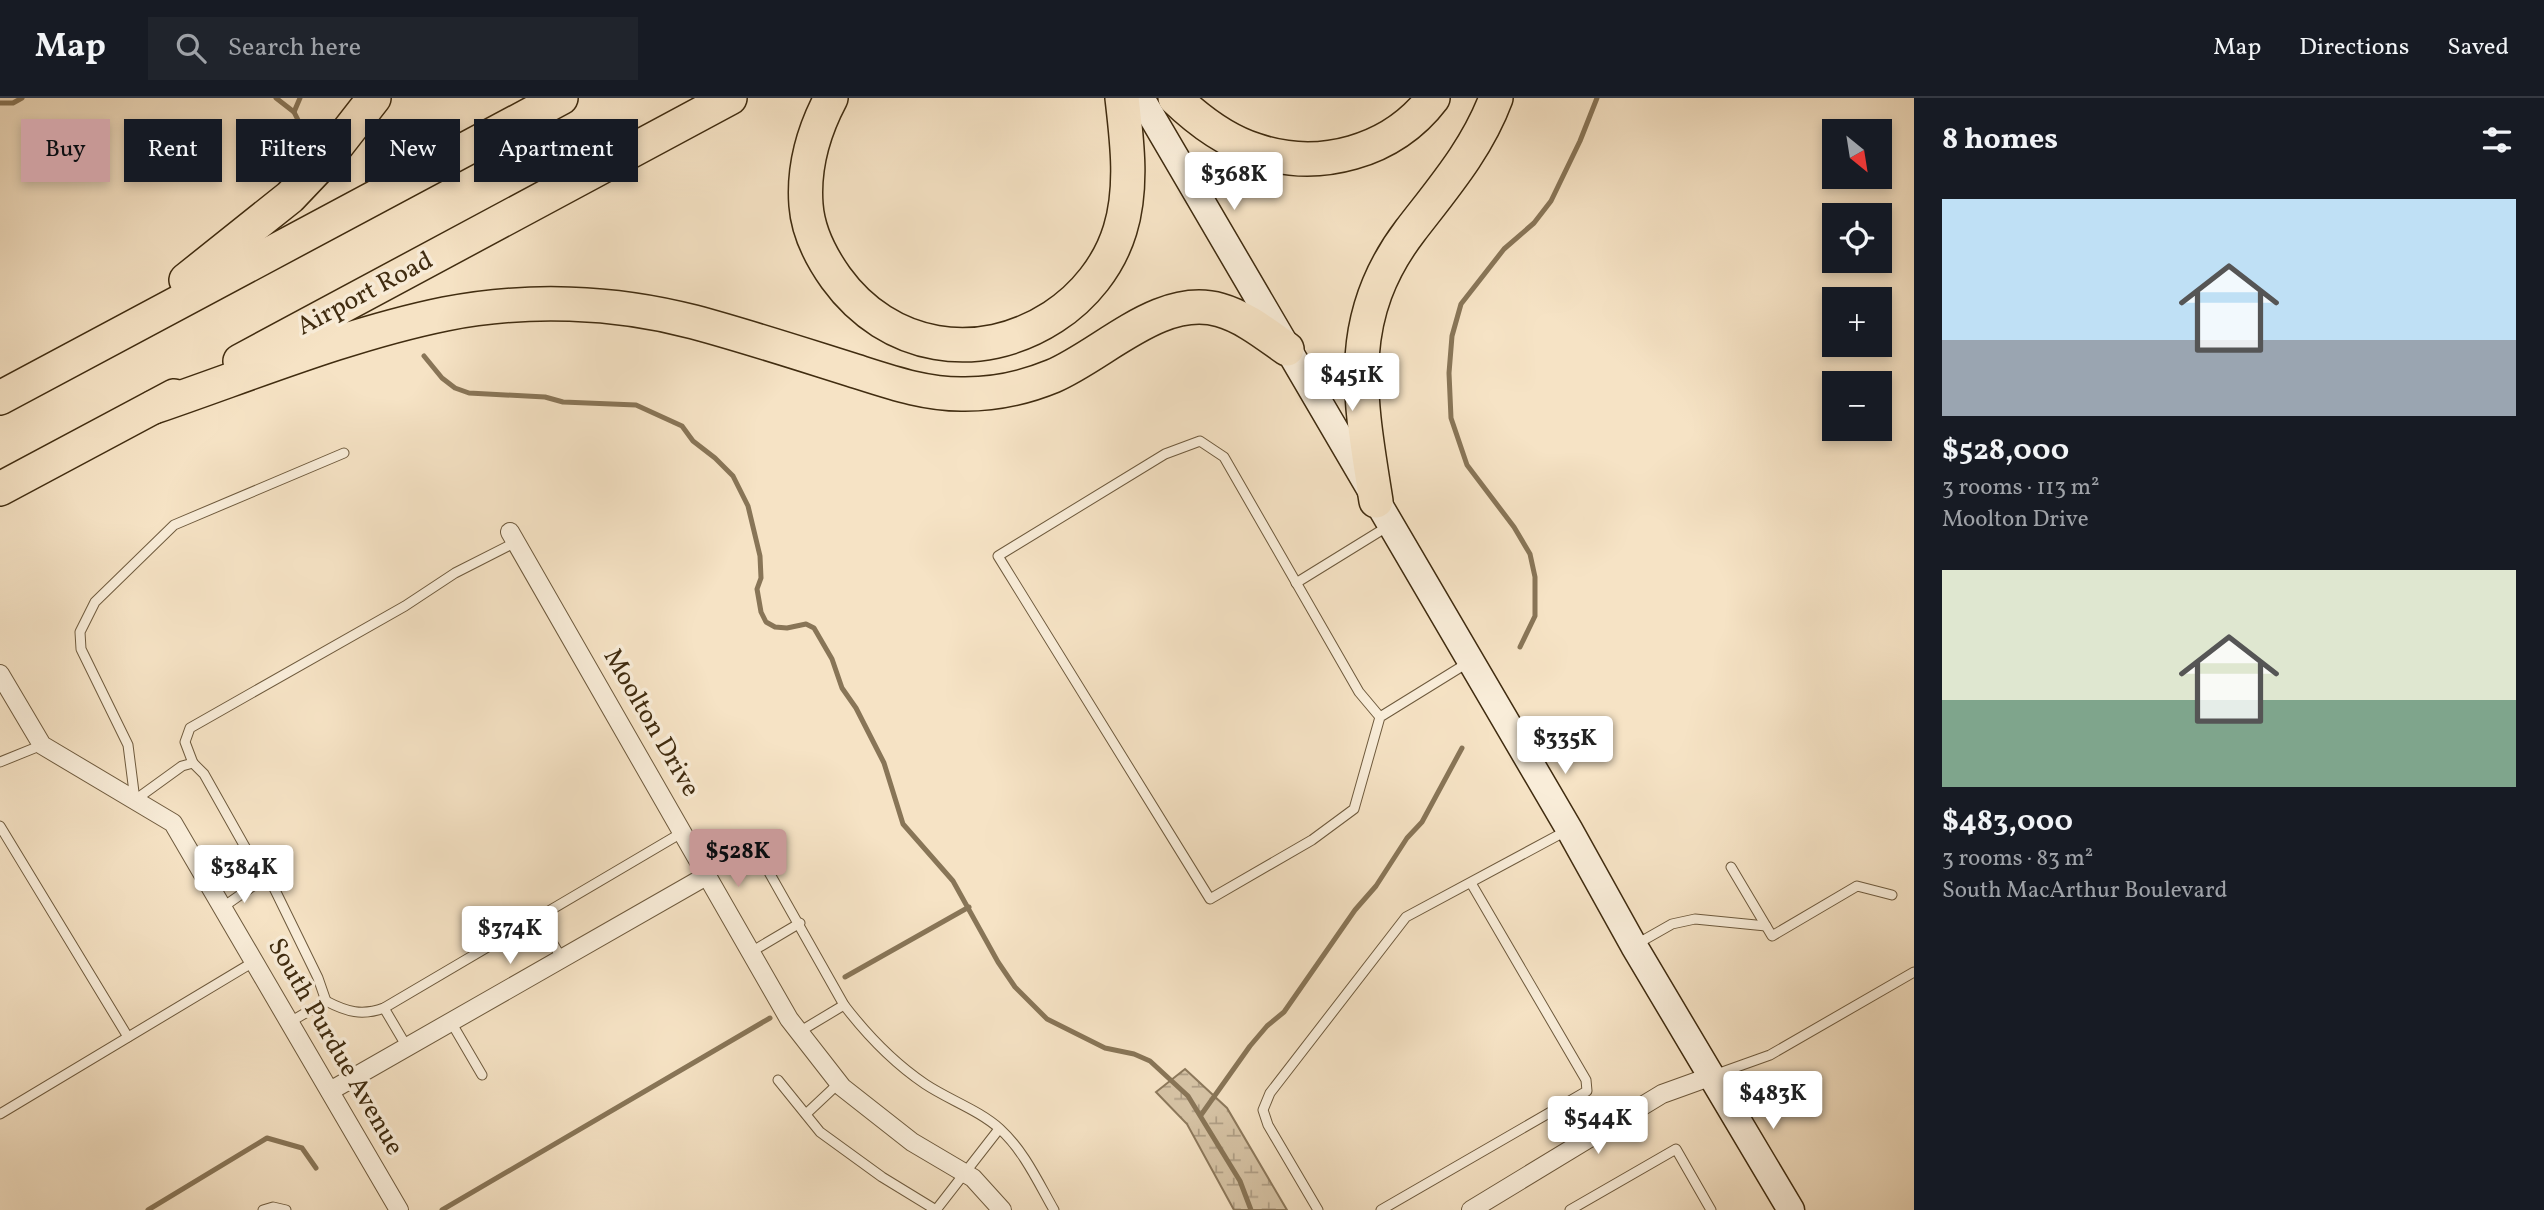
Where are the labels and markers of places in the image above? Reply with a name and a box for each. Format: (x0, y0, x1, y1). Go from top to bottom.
pin: $368K (1185, 152, 1283, 212)
pin: $451K (1303, 354, 1401, 413)
pin: $335K (1516, 716, 1614, 776)
pin: $528K (689, 830, 787, 889)
pin: $384K (195, 846, 293, 905)
pin: $374K (461, 906, 559, 966)
pin: $483K (1724, 1072, 1822, 1131)
pin: $544K (1549, 1096, 1647, 1156)

